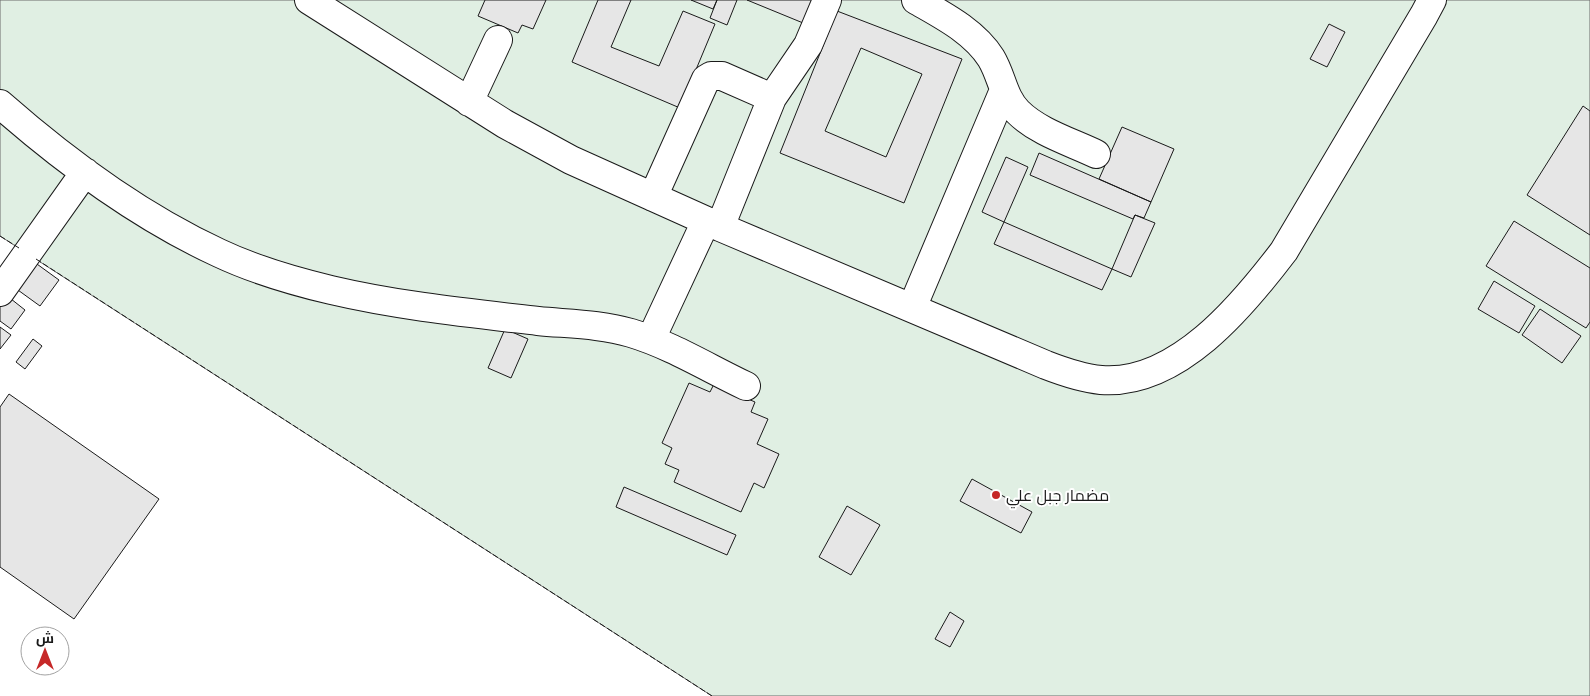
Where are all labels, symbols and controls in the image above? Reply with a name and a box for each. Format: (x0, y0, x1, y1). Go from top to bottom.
place label: مضمار جبل علي (1006, 486, 1109, 509)
marker: مضمار جبل علي (990, 489, 1002, 501)
north arrow (20, 626, 70, 676)
text: ش (36, 630, 54, 647)

